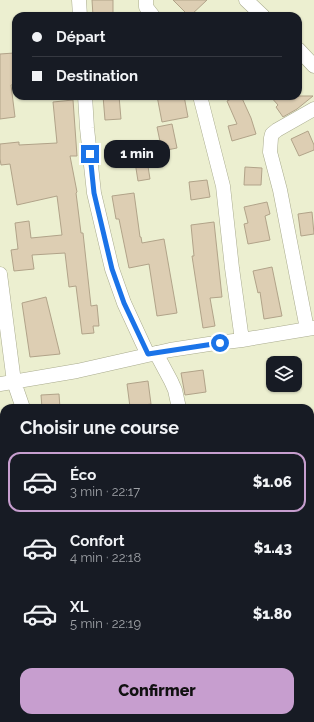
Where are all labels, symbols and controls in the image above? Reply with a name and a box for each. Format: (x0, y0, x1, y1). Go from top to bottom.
text: Départ (56, 28, 105, 46)
text: Destination (56, 67, 138, 85)
callout: 1 min (104, 140, 170, 168)
route end (81, 145, 99, 163)
text: 1 min (120, 146, 154, 161)
route start (211, 334, 229, 352)
map controls (266, 356, 302, 392)
button: layers (266, 356, 302, 392)
text: Choisir une course (20, 417, 179, 438)
icon: car (22, 464, 58, 500)
text: Éco (70, 466, 96, 484)
text: $1.06 (253, 473, 292, 491)
text: 3 min · 22:17 (70, 484, 140, 499)
icon: car (22, 530, 58, 566)
text: Confort (70, 532, 124, 550)
text: $1.43 (254, 539, 292, 557)
text: 4 min · 22:18 (70, 550, 141, 565)
icon: car (22, 596, 58, 632)
text: XL (70, 598, 88, 616)
text: $1.80 (253, 605, 292, 623)
text: 5 min · 22:19 (70, 616, 141, 631)
button: Confirmer (20, 668, 294, 714)

